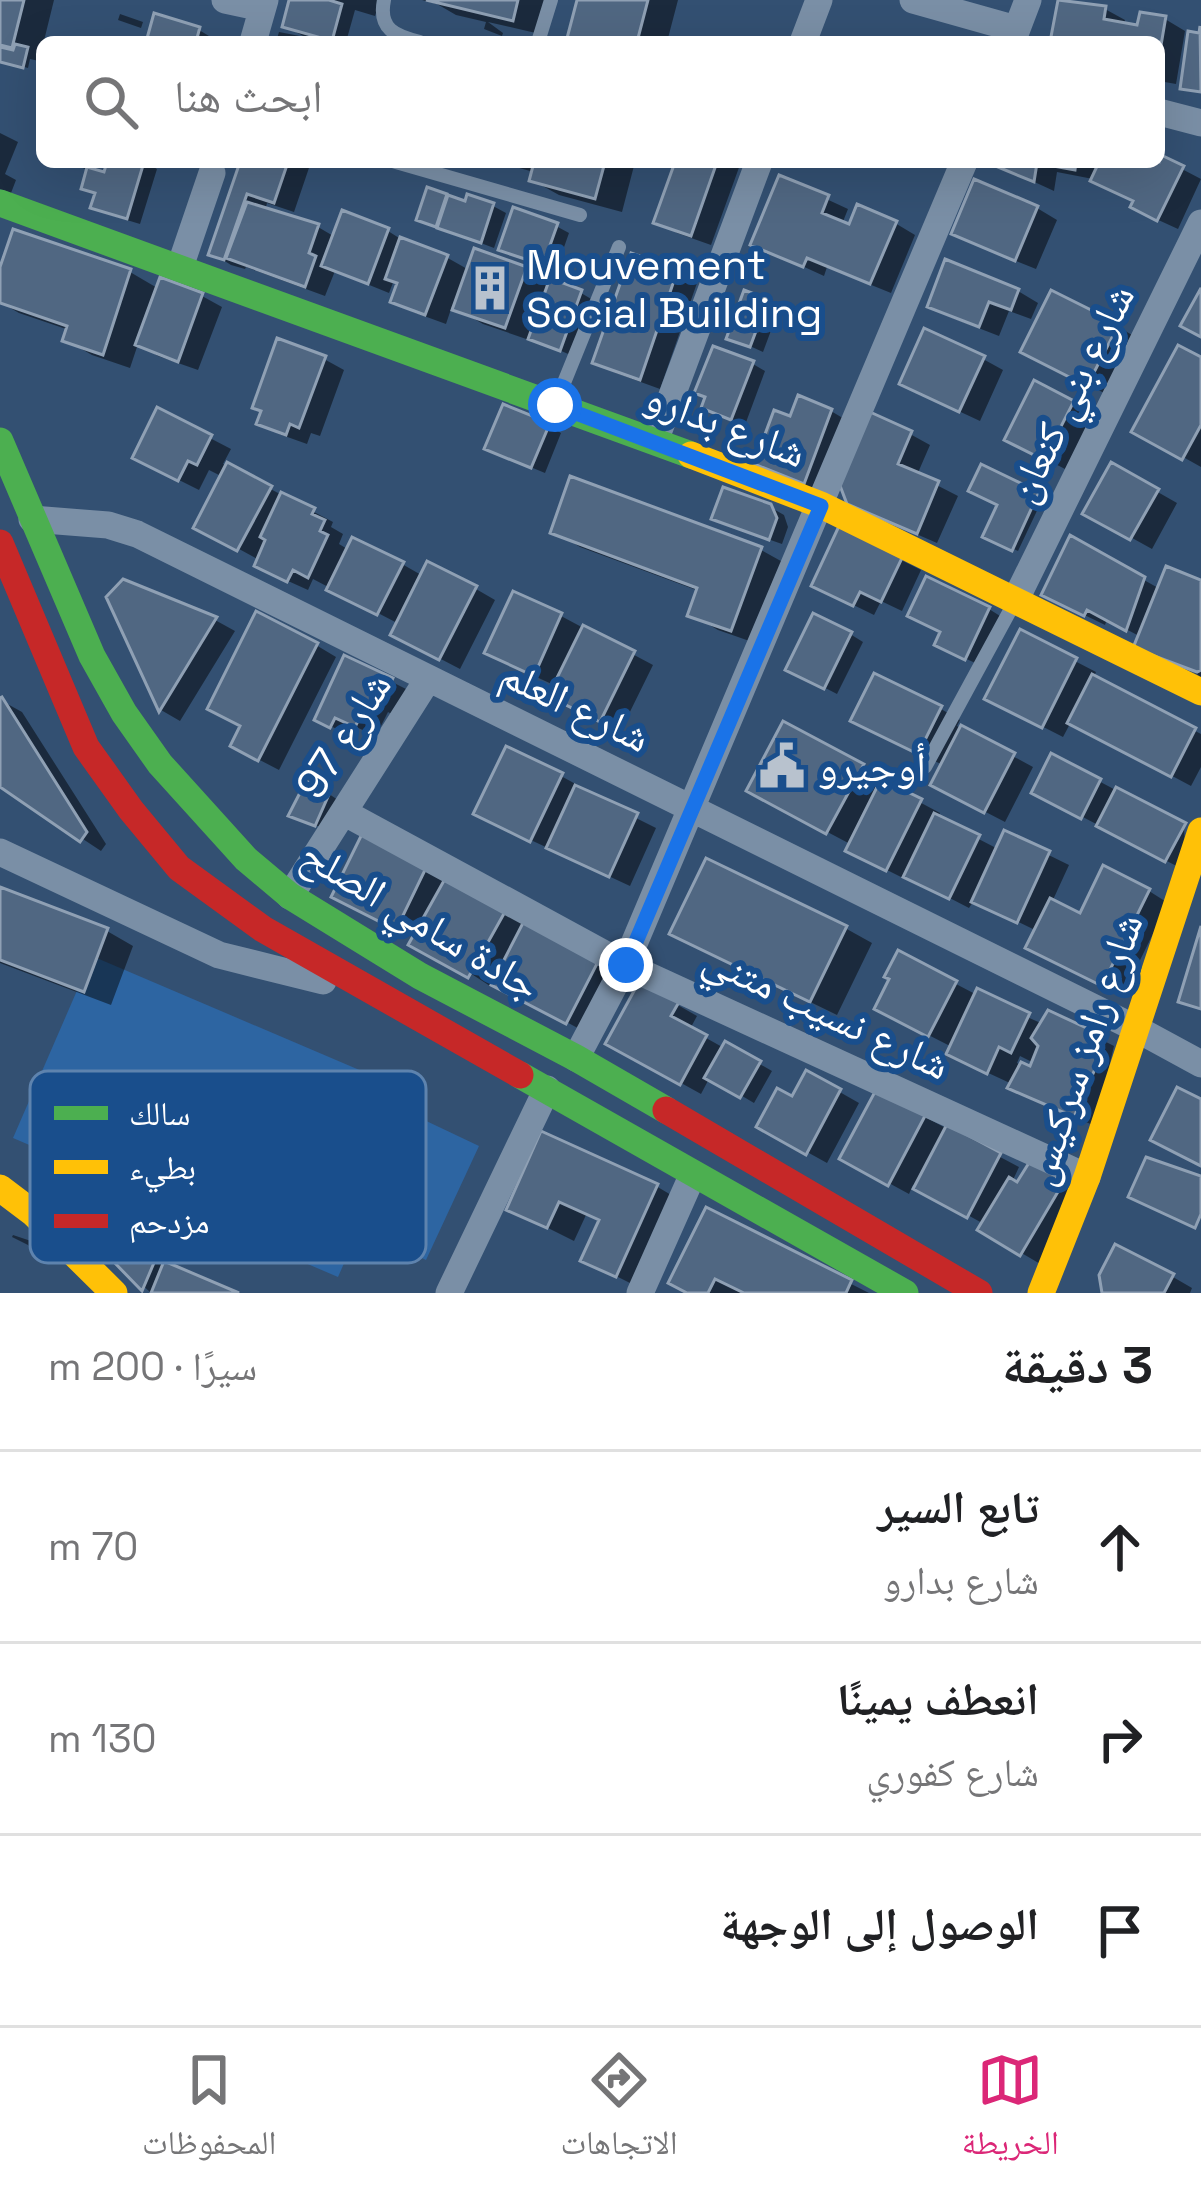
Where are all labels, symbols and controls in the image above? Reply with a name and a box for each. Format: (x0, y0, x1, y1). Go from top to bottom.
search box (36, 36, 1165, 168)
text: ابحث هنا (174, 68, 323, 125)
icon: search (78, 69, 144, 135)
place label: Mouvement Social Building (526, 238, 822, 339)
building icon: Mouvement Social Building (465, 263, 515, 313)
street label: شارع بني كنعان (995, 275, 1152, 514)
street label: شارع بدارو (638, 370, 814, 479)
route start (528, 378, 582, 432)
street label: شارع العلم (492, 647, 659, 765)
street label: شارع 97 (284, 662, 403, 808)
place label: أوجيرو (818, 740, 926, 793)
public building icon: أوجيرو (757, 741, 807, 791)
street label: جادة سامي الصلح (288, 827, 550, 1017)
street label: شارع رامز سركيس (1012, 906, 1155, 1192)
street label: شارع نسيب متني (692, 931, 958, 1098)
route end (599, 938, 653, 992)
legend (30, 1071, 426, 1263)
text: سالك (129, 1093, 190, 1135)
text: بطيء (129, 1147, 196, 1193)
text: مزدحم (129, 1201, 209, 1244)
text: 3 دقيقة (1002, 1333, 1153, 1398)
text: سيرًا · 200 m (48, 1342, 257, 1391)
text: تابع السير (877, 1479, 1039, 1536)
icon: ahead (1087, 1514, 1153, 1580)
text: 70 m (48, 1522, 138, 1571)
text: شارع بدارو (883, 1556, 1039, 1605)
text: انعطف يمينًا (837, 1671, 1039, 1728)
icon: right (1087, 1706, 1153, 1772)
text: 130 m (48, 1714, 156, 1763)
text: شارع كفوري (866, 1748, 1039, 1797)
text: الوصول إلى الوجهة (720, 1896, 1039, 1953)
icon: arrive (1087, 1898, 1153, 1964)
tab: المحفوظات (142, 2047, 276, 2175)
tab: الاتجاهات (560, 2047, 678, 2175)
tab: الخريطة (962, 2047, 1059, 2175)

